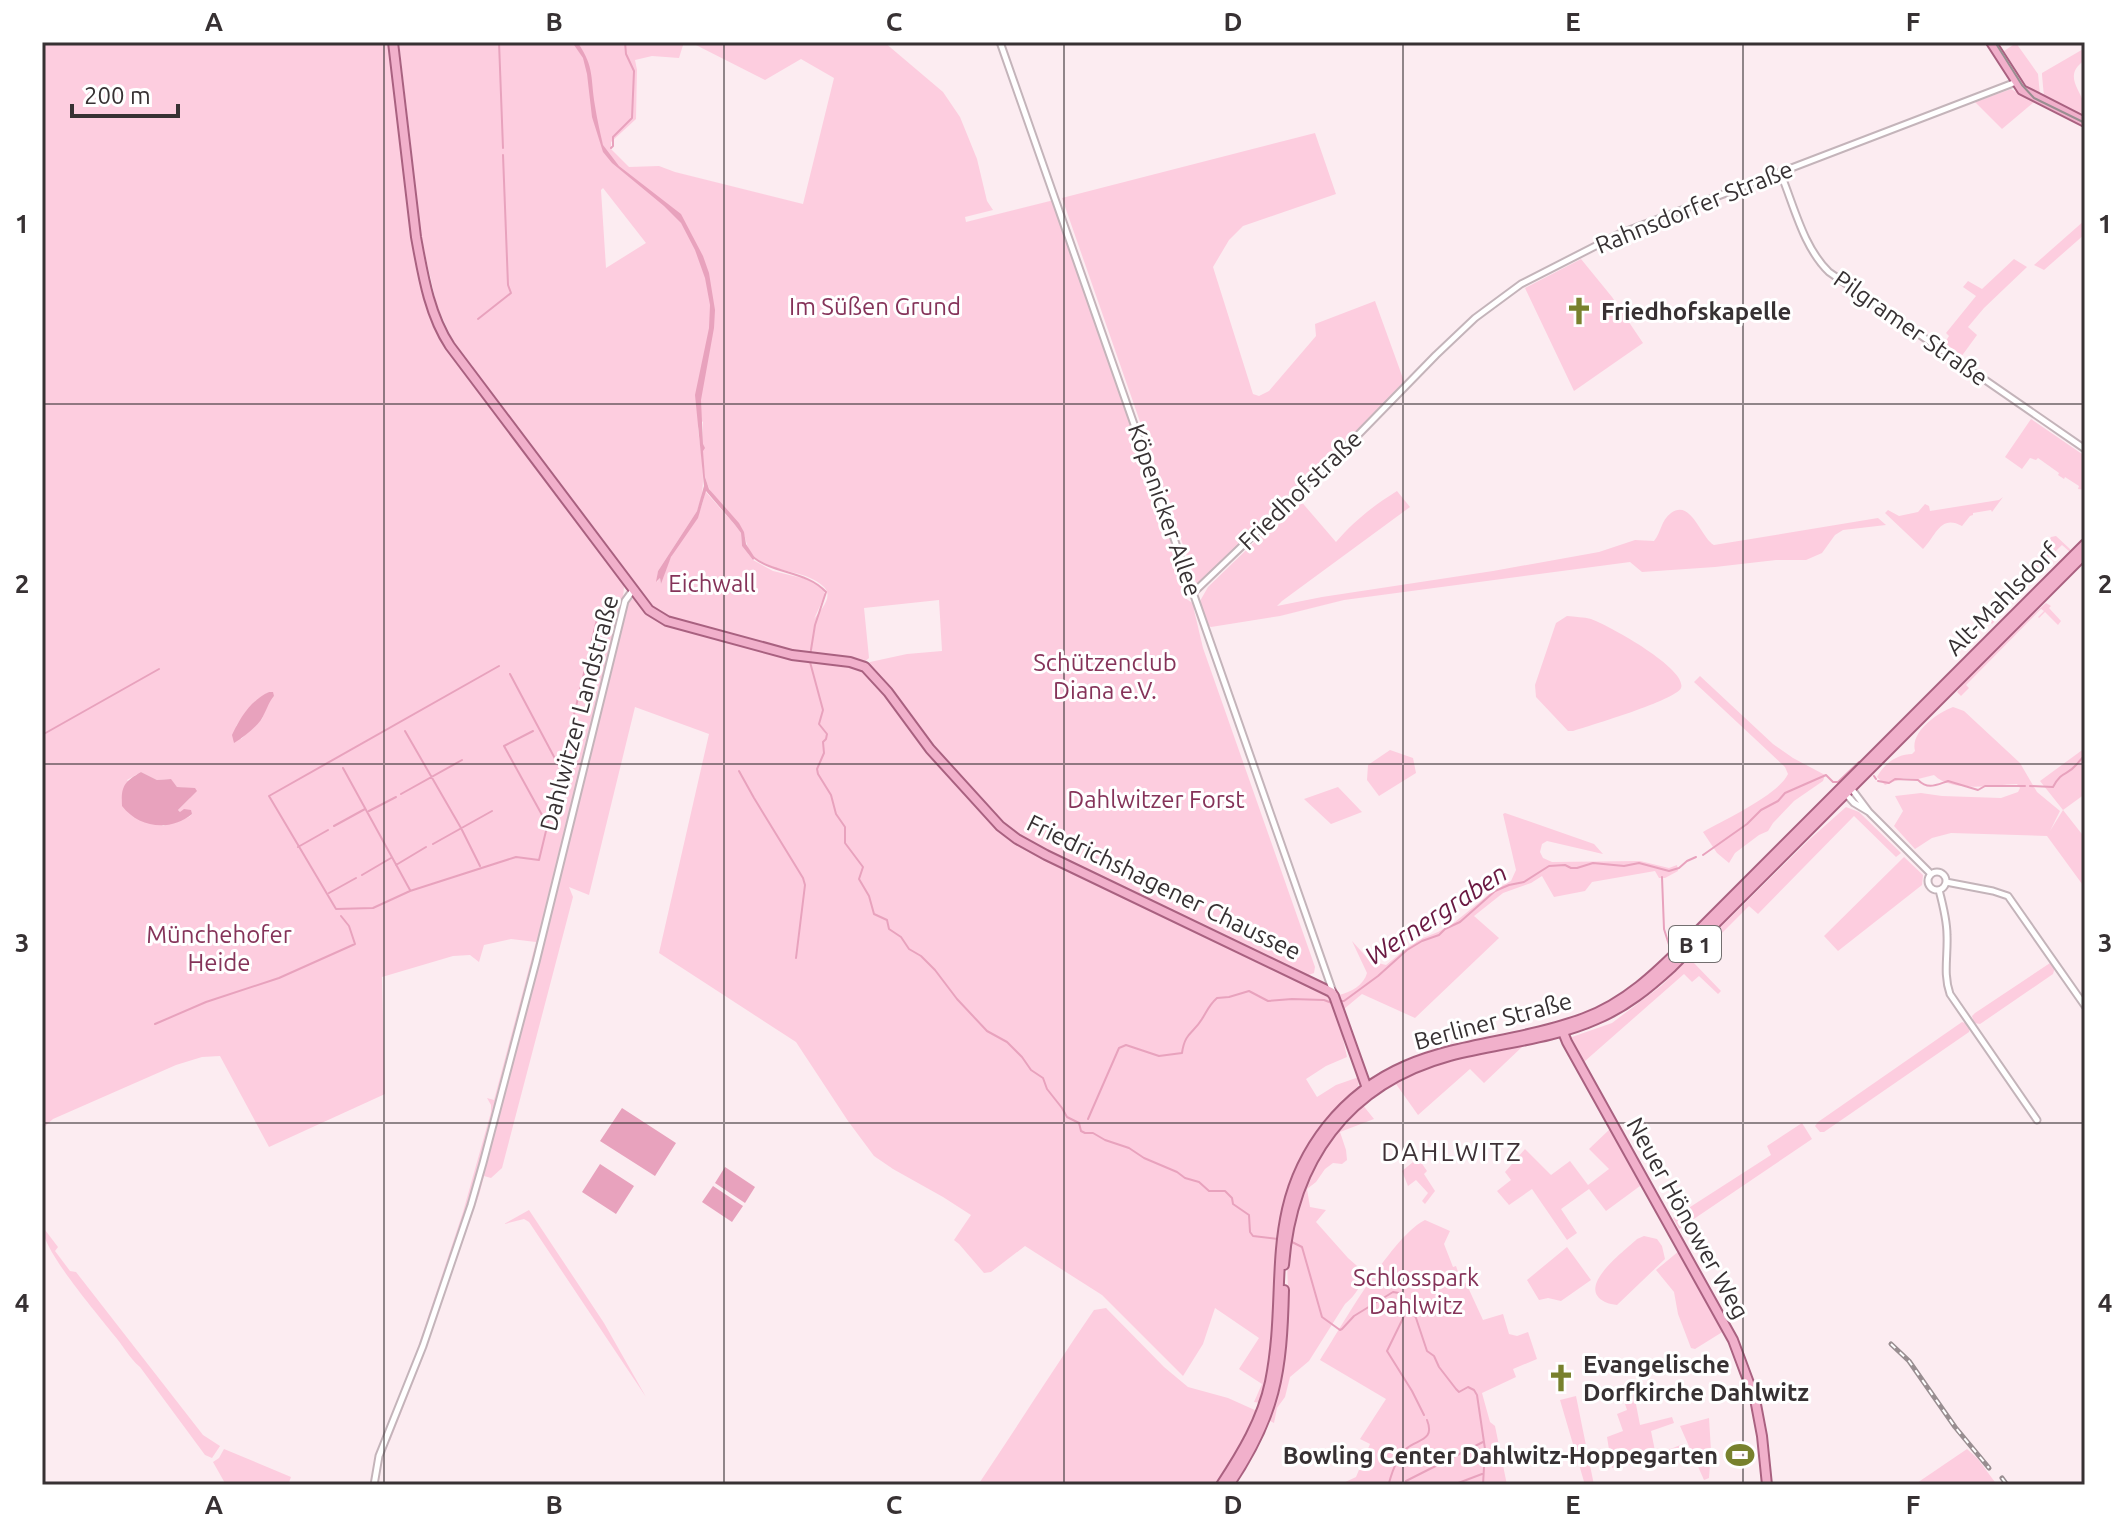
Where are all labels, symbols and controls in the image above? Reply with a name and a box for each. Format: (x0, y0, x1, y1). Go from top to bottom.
text: A (205, 7, 224, 36)
text: B (545, 7, 563, 36)
text: C (886, 7, 903, 36)
text: D (1224, 7, 1242, 36)
text: E (1565, 7, 1581, 36)
text: F (1906, 7, 1920, 36)
scale bar (72, 68, 178, 118)
text: 200 m (84, 82, 151, 109)
street label: Rahnsdorfer Straße (1591, 155, 1797, 259)
text: 1 (15, 209, 29, 238)
text: 1 (2098, 209, 2112, 238)
street label: Pilgramer Straße (1829, 265, 1993, 391)
park label: Im Süßen Grund (789, 293, 961, 320)
church icon: Friedhofskapelle (1564, 296, 1594, 326)
place label: Friedhofskapelle (1601, 298, 1791, 325)
street label: Köpenicker Allee (1123, 420, 1207, 600)
street label: Friedhofstraße (1233, 425, 1367, 555)
street label: Alt-Mahlsdorf (1940, 537, 2064, 661)
text: 2 (15, 569, 29, 598)
text: 2 (2098, 569, 2112, 598)
park label: Eichwall (668, 570, 756, 597)
street label: Dahlwitzer Landstraße (534, 592, 624, 834)
park label: Schützenclub Diana e.V. (1033, 649, 1177, 704)
park label: Dahlwitzer Forst (1067, 786, 1245, 813)
street label: Friedrichshagener Chaussee (1023, 809, 1305, 965)
water label: Wernergraben (1360, 857, 1512, 971)
park label: Münchehofer Heide (146, 921, 292, 976)
road number: B 1 (1669, 926, 1721, 962)
text: 3 (15, 928, 29, 957)
text: 3 (2098, 928, 2112, 957)
street label: Berliner Straße (1411, 987, 1575, 1055)
street label: Neuer Hönower Weg (1621, 1113, 1755, 1323)
district label: DAHLWITZ (1381, 1137, 1523, 1166)
park label: Schlosspark Dahlwitz (1353, 1264, 1479, 1319)
text: 4 (15, 1288, 29, 1317)
text: 4 (2098, 1288, 2112, 1317)
place label: Evangelische Dorfkirche Dahlwitz (1583, 1351, 1809, 1406)
church icon: Evangelische Dorfkirche Dahlwitz (1546, 1363, 1576, 1393)
sports icon: Bowling Center Dahlwitz-Hoppegarten (1725, 1440, 1755, 1470)
place label: Bowling Center Dahlwitz-Hoppegarten (1283, 1442, 1718, 1469)
text: A (205, 1490, 224, 1519)
text: B (545, 1490, 563, 1519)
text: C (886, 1490, 903, 1519)
text: D (1224, 1490, 1242, 1519)
text: E (1565, 1490, 1581, 1519)
text: F (1906, 1490, 1920, 1519)

